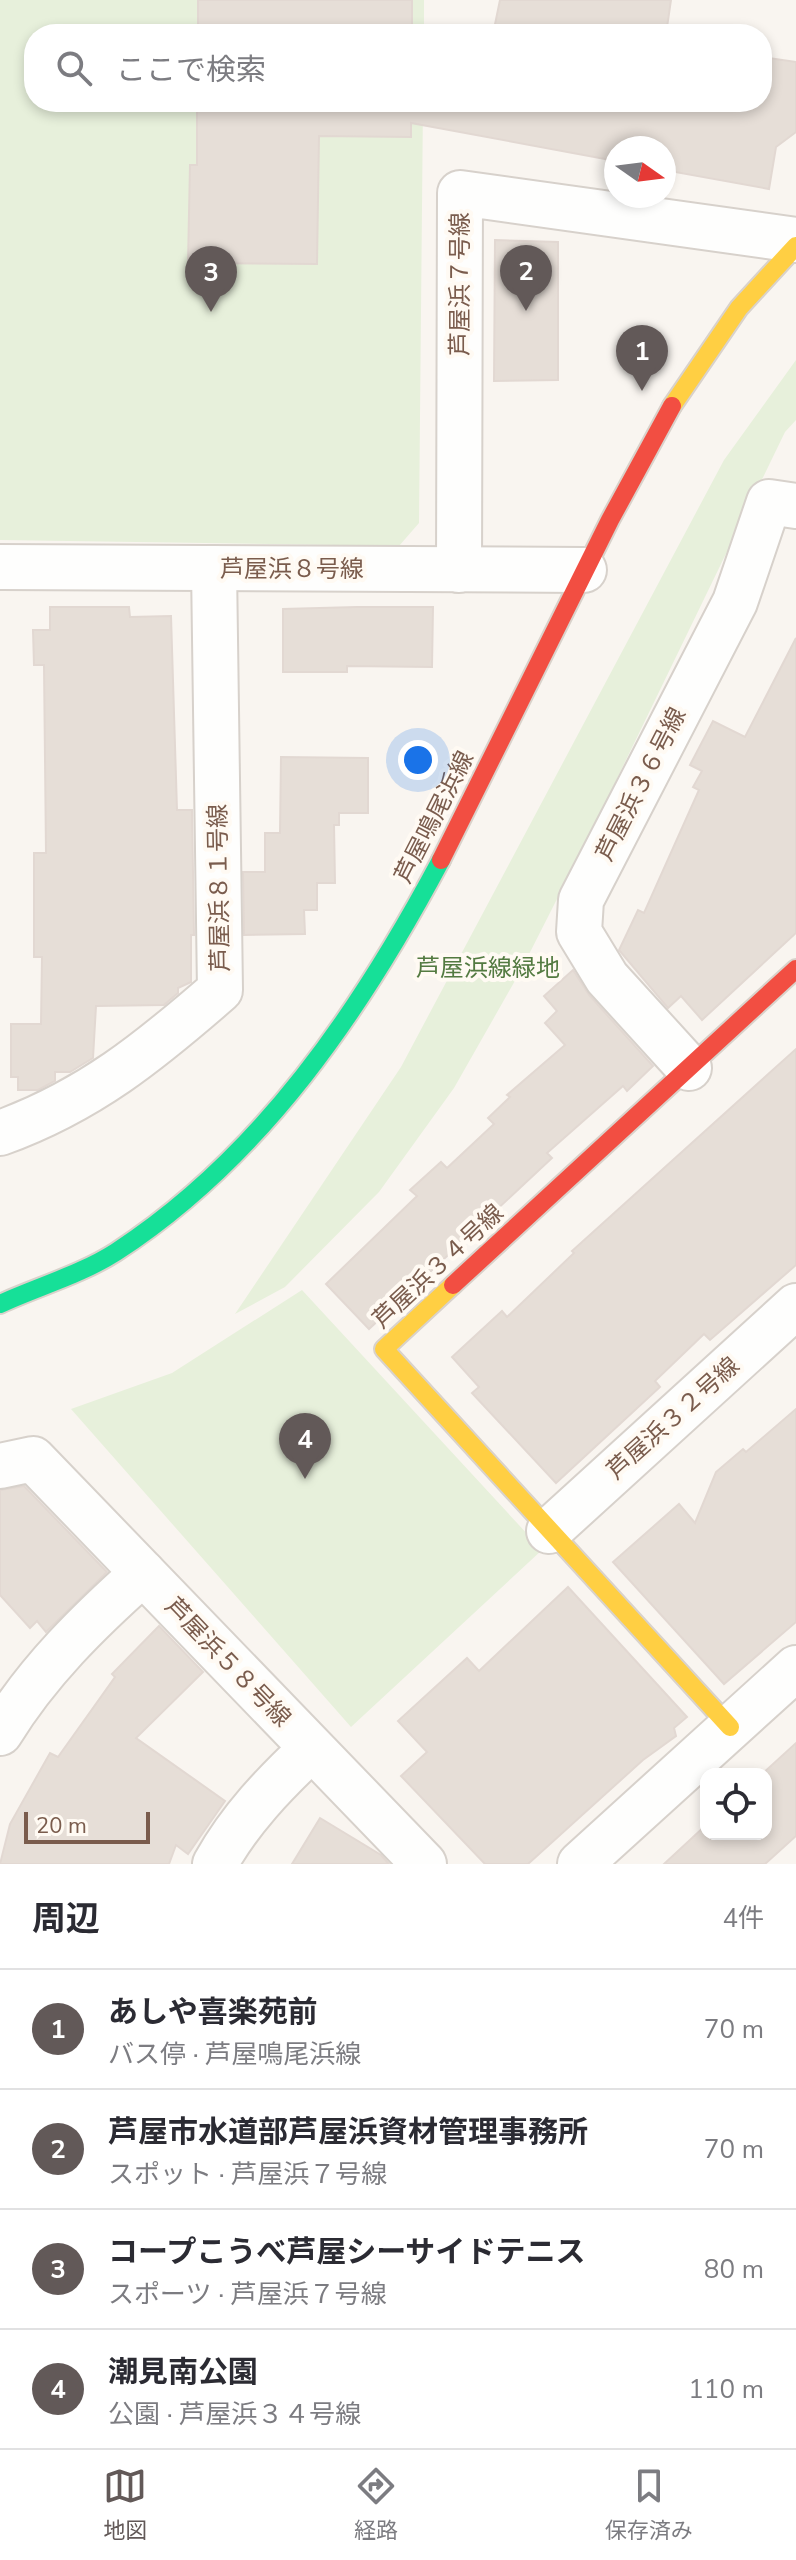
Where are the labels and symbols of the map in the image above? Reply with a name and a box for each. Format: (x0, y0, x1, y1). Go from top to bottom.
north arrow (604, 136, 676, 208)
street label: 芦屋浜７号線 (444, 212, 476, 356)
pin: 2 (500, 245, 552, 311)
pin: 3 (185, 246, 237, 312)
pin: 1 (616, 325, 668, 391)
street label: 芦屋浜８号線 (220, 553, 364, 585)
street label: 芦屋浜３６号線 (589, 702, 693, 866)
your location (398, 740, 438, 780)
street label: 芦屋鳴尾浜線 (387, 746, 481, 888)
street label: 芦屋浜８１号線 (202, 804, 236, 972)
park label: 芦屋浜線緑地 (416, 952, 560, 984)
street label: 芦屋浜３４号線 (366, 1197, 510, 1335)
street label: 芦屋浜３２号線 (600, 1350, 746, 1486)
pin: 4 (279, 1413, 331, 1479)
street label: 芦屋浜５８号線 (158, 1590, 298, 1734)
scale bar (24, 1808, 150, 1844)

